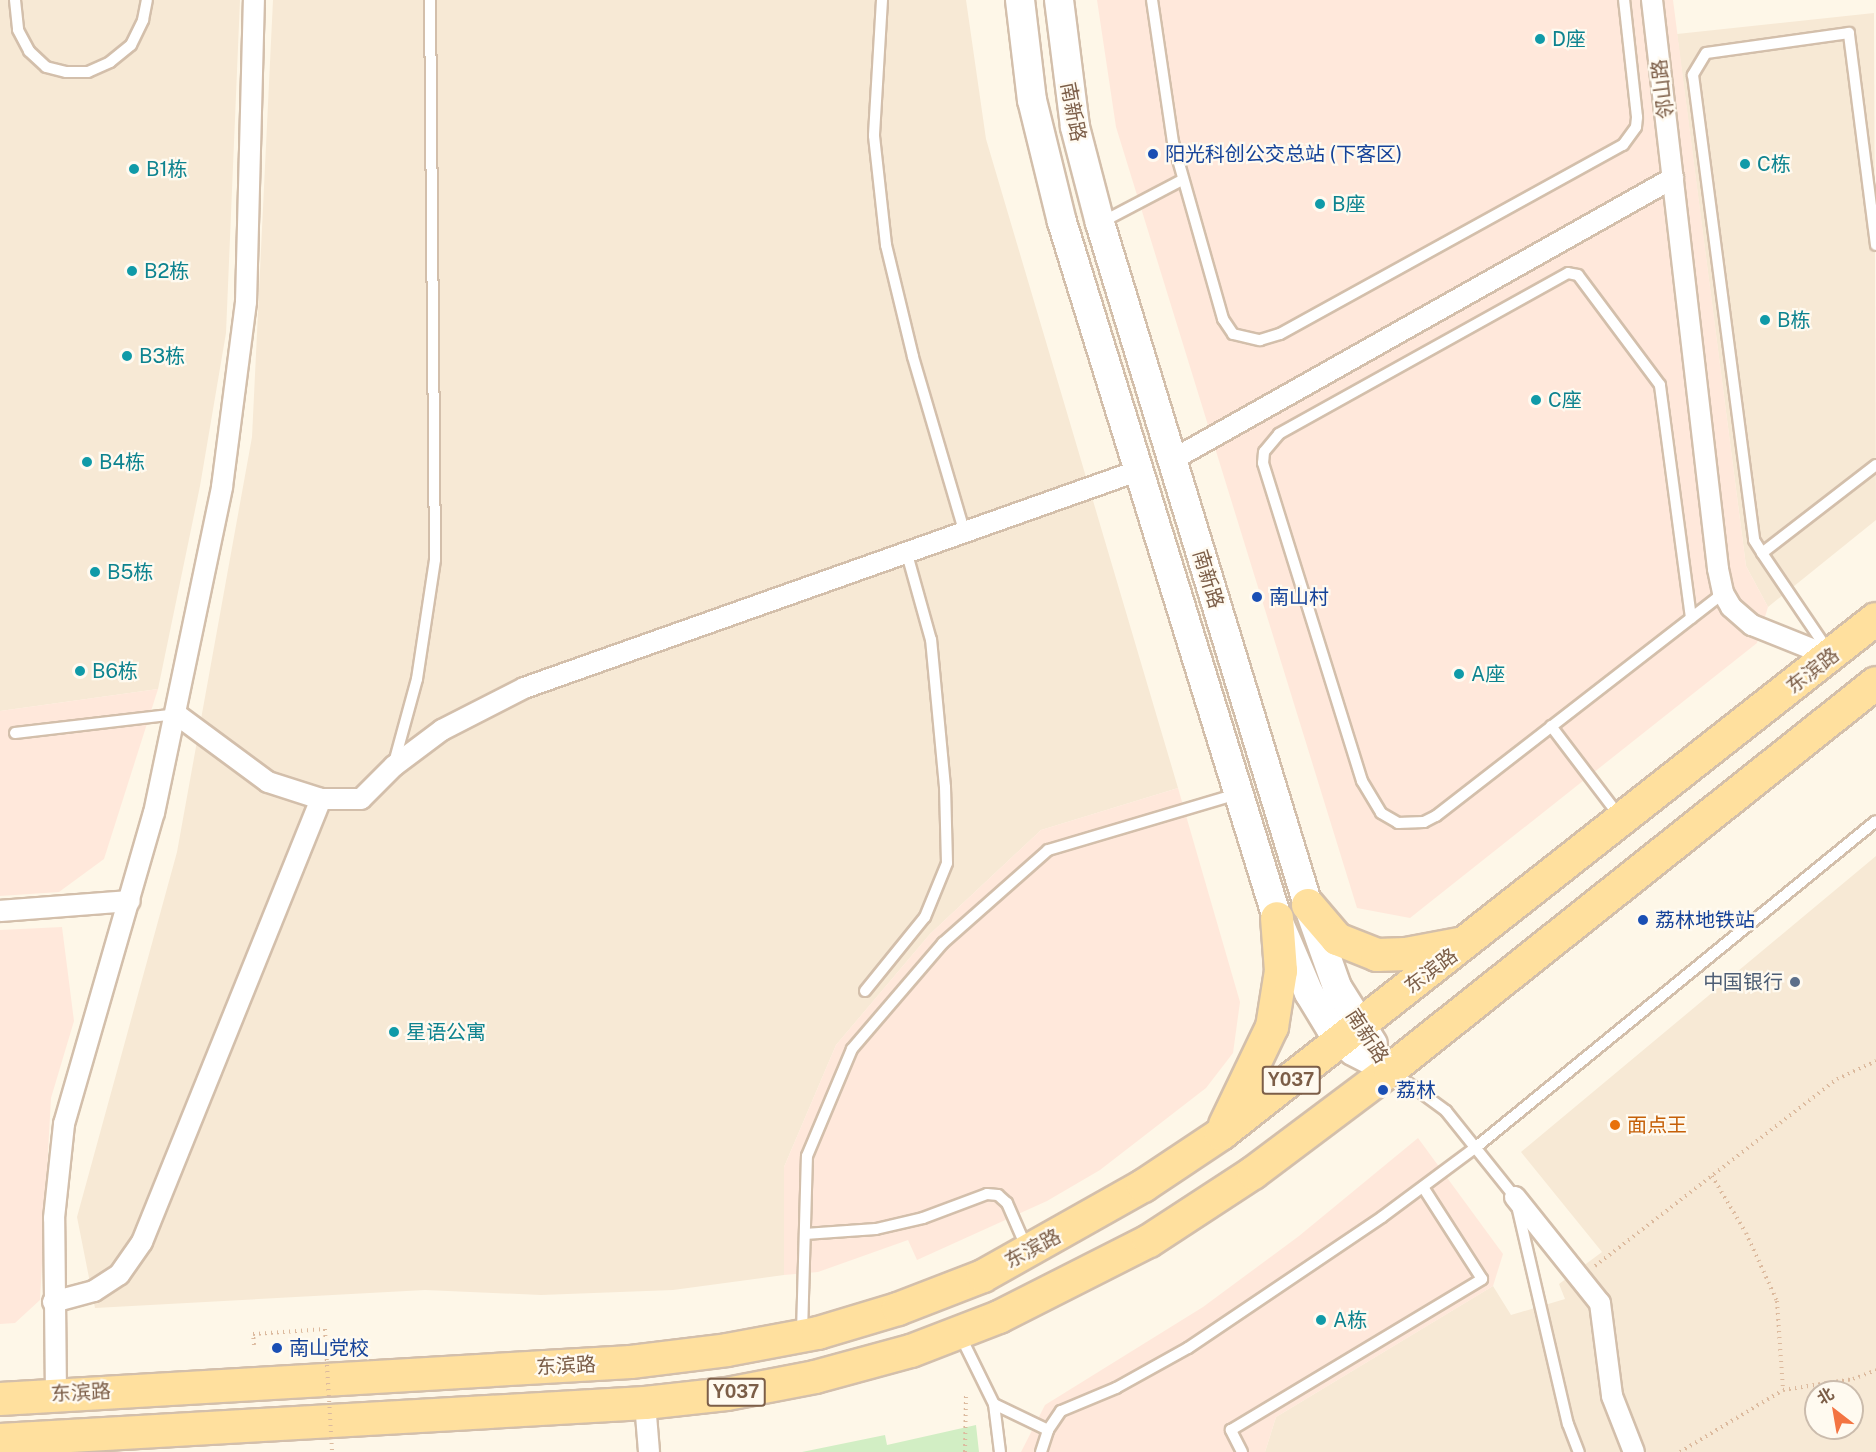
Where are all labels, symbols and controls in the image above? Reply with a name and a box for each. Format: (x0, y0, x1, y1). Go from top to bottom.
place label: D座 (1552, 27, 1586, 51)
marker: D座 (1533, 32, 1547, 46)
street label: 邻山路 (1647, 58, 1679, 120)
street label: 南新路 (1055, 80, 1091, 144)
place label: 阳光科创公交总站 (下客区) (1165, 142, 1402, 166)
marker: 阳光科创公交总站 (下客区) (1146, 147, 1160, 161)
place label: C栋 (1757, 152, 1791, 176)
place label: B1栋 (146, 157, 188, 181)
marker: C栋 (1738, 157, 1752, 171)
marker: B1栋 (127, 162, 141, 176)
place label: B座 (1332, 192, 1365, 216)
marker: B座 (1313, 197, 1327, 211)
place label: B2栋 (144, 259, 189, 283)
marker: B2栋 (125, 264, 139, 278)
place label: B栋 (1777, 308, 1810, 332)
marker: B栋 (1758, 313, 1772, 327)
place label: B3栋 (139, 344, 185, 368)
marker: B3栋 (120, 349, 134, 363)
place label: C座 (1548, 388, 1582, 412)
marker: C座 (1529, 393, 1543, 407)
place label: B4栋 (99, 450, 145, 474)
marker: B4栋 (80, 455, 94, 469)
street label: 南新路 (1188, 547, 1228, 611)
place label: B5栋 (107, 560, 153, 584)
marker: B5栋 (88, 565, 102, 579)
place label: 南山村 (1269, 585, 1329, 609)
marker: 南山村 (1250, 590, 1264, 604)
street label: 东滨路 (1782, 643, 1844, 699)
place label: B6栋 (92, 659, 138, 683)
place label: A座 (1471, 662, 1505, 686)
marker: B6栋 (73, 664, 87, 678)
marker: A座 (1452, 667, 1466, 681)
place label: 荔林地铁站 (1655, 908, 1755, 932)
marker: 荔林地铁站 (1636, 913, 1650, 927)
street label: 东滨路 (1400, 943, 1462, 999)
place label: 中国银行 (1703, 970, 1783, 994)
marker: 中国银行 (1788, 975, 1802, 989)
street label: 南新路 (1341, 1004, 1393, 1068)
place label: 星语公寓 (406, 1020, 486, 1044)
marker: 星语公寓 (387, 1025, 401, 1039)
road number: Y037 (1261, 1065, 1321, 1095)
place label: 荔林 (1396, 1078, 1436, 1102)
marker: 荔林 (1374, 1081, 1392, 1099)
place label: 面点王 (1627, 1113, 1687, 1137)
marker: 面点王 (1608, 1118, 1622, 1132)
street label: 东滨路 (1001, 1224, 1065, 1274)
place label: A栋 (1333, 1308, 1367, 1332)
marker: A栋 (1314, 1313, 1328, 1327)
place label: 南山党校 (289, 1336, 369, 1360)
marker: 南山党校 (270, 1341, 284, 1355)
street label: 东滨路 (535, 1352, 597, 1380)
road number: Y037 (706, 1377, 766, 1407)
street label: 东滨路 (50, 1379, 112, 1407)
north arrow (1804, 1380, 1864, 1440)
text: 北 (1814, 1384, 1837, 1408)

